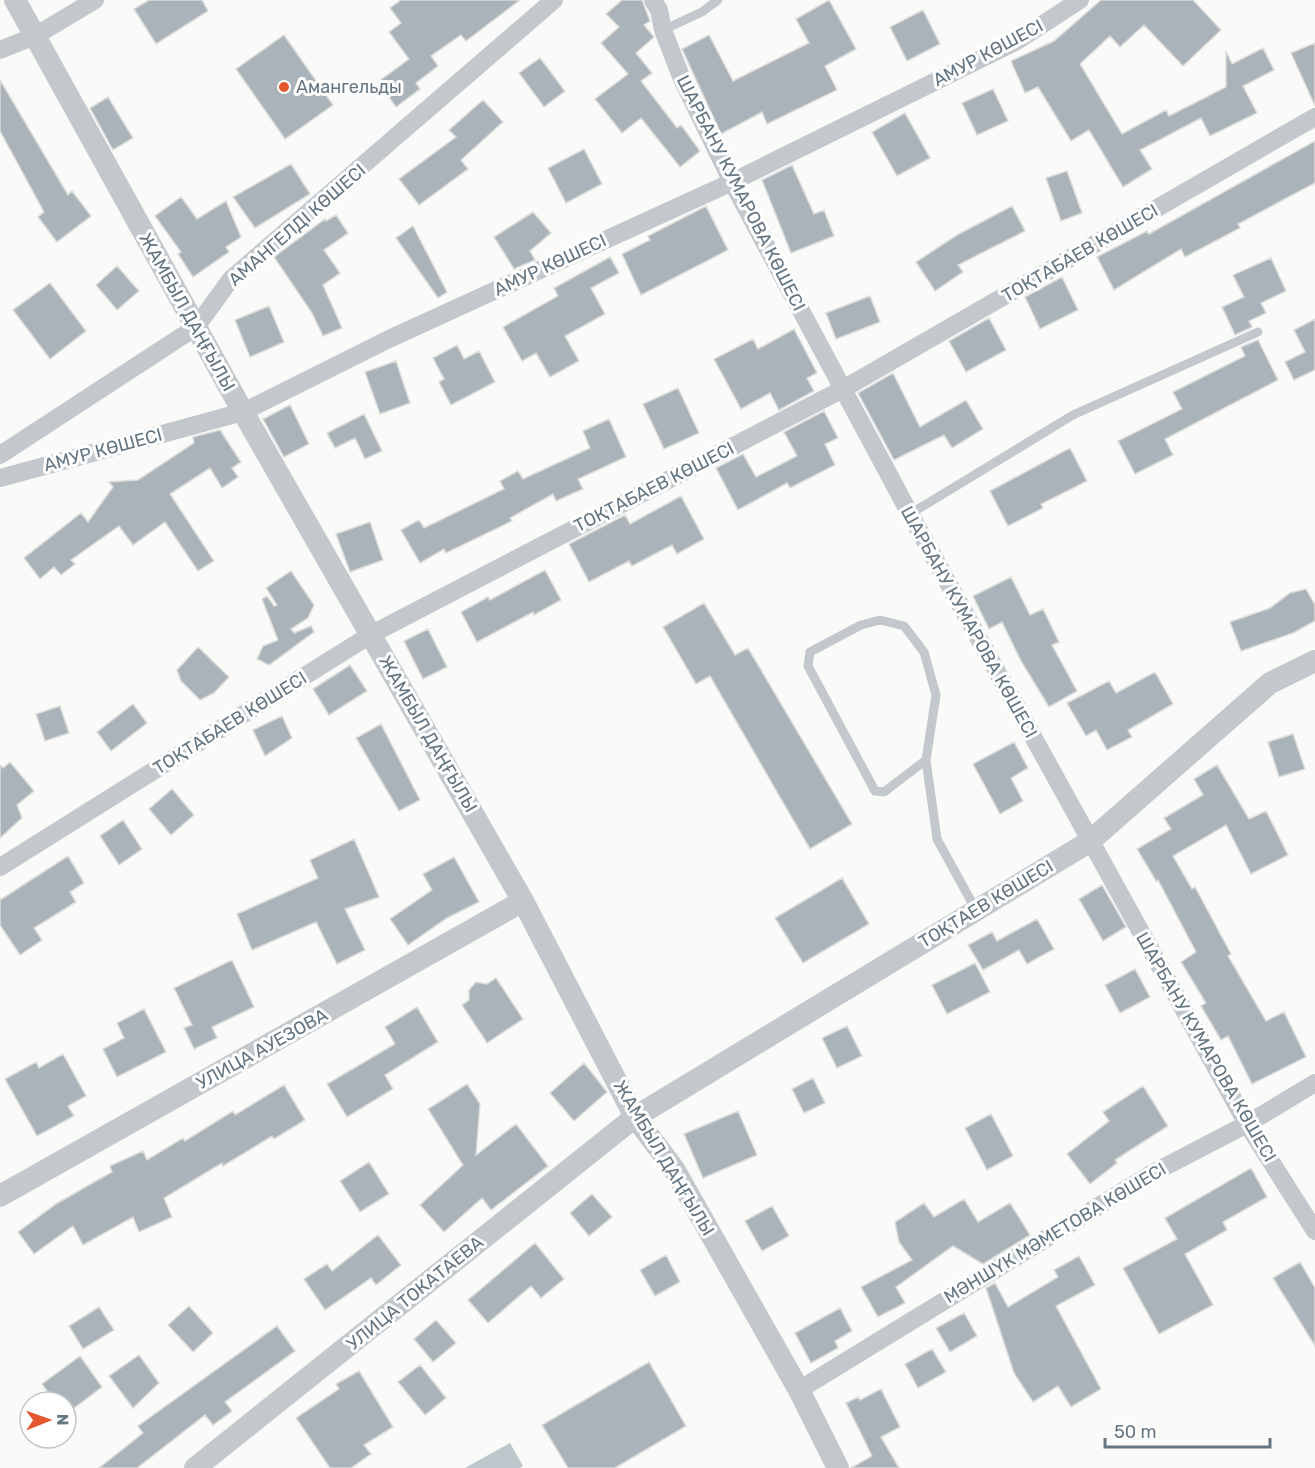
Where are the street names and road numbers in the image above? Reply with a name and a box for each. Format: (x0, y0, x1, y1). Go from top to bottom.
street label: АМУР КӨШЕСІ (929, 15, 1047, 91)
street label: ШАРБАНУ КУМАРОВА КӨШЕСІ (672, 71, 810, 315)
street label: АМАНГЕЛДІ КӨШЕСІ (224, 159, 370, 291)
street label: ТОҚТАБАЕВ КӨШЕСІ (998, 199, 1162, 307)
street label: ЖАМБЫЛ ДАҢҒЫЛЫ (134, 229, 240, 395)
street label: АМУР КӨШЕСІ (490, 229, 610, 301)
street label: АМУР КӨШЕСІ (41, 424, 165, 476)
street label: ТОҚТАБАЕВ КӨШЕСІ (570, 437, 738, 537)
street label: ШАРБАНУ КУМАРОВА КӨШЕСІ (896, 502, 1042, 742)
street label: ЖАМБЫЛ ДАҢҒЫЛЫ (374, 652, 482, 816)
street label: ТОҚТАБАЕВ КӨШЕСІ (149, 667, 311, 779)
street label: ТОҚТАЕВ КӨШЕСІ (915, 855, 1057, 953)
street label: ШАРБАНУ КУМАРОВА КӨШЕСІ (1131, 928, 1281, 1166)
street label: УЛИЦА АУЕЗОВА (192, 1004, 332, 1094)
street label: ЖАМБЫЛ ДАҢҒЫЛЫ (609, 1076, 719, 1240)
street label: МӘНШҮК МӘМЕТОВА КӨШЕСІ (940, 1158, 1170, 1308)
street label: УЛИЦА ТОКАТАЕВА (342, 1231, 488, 1355)

